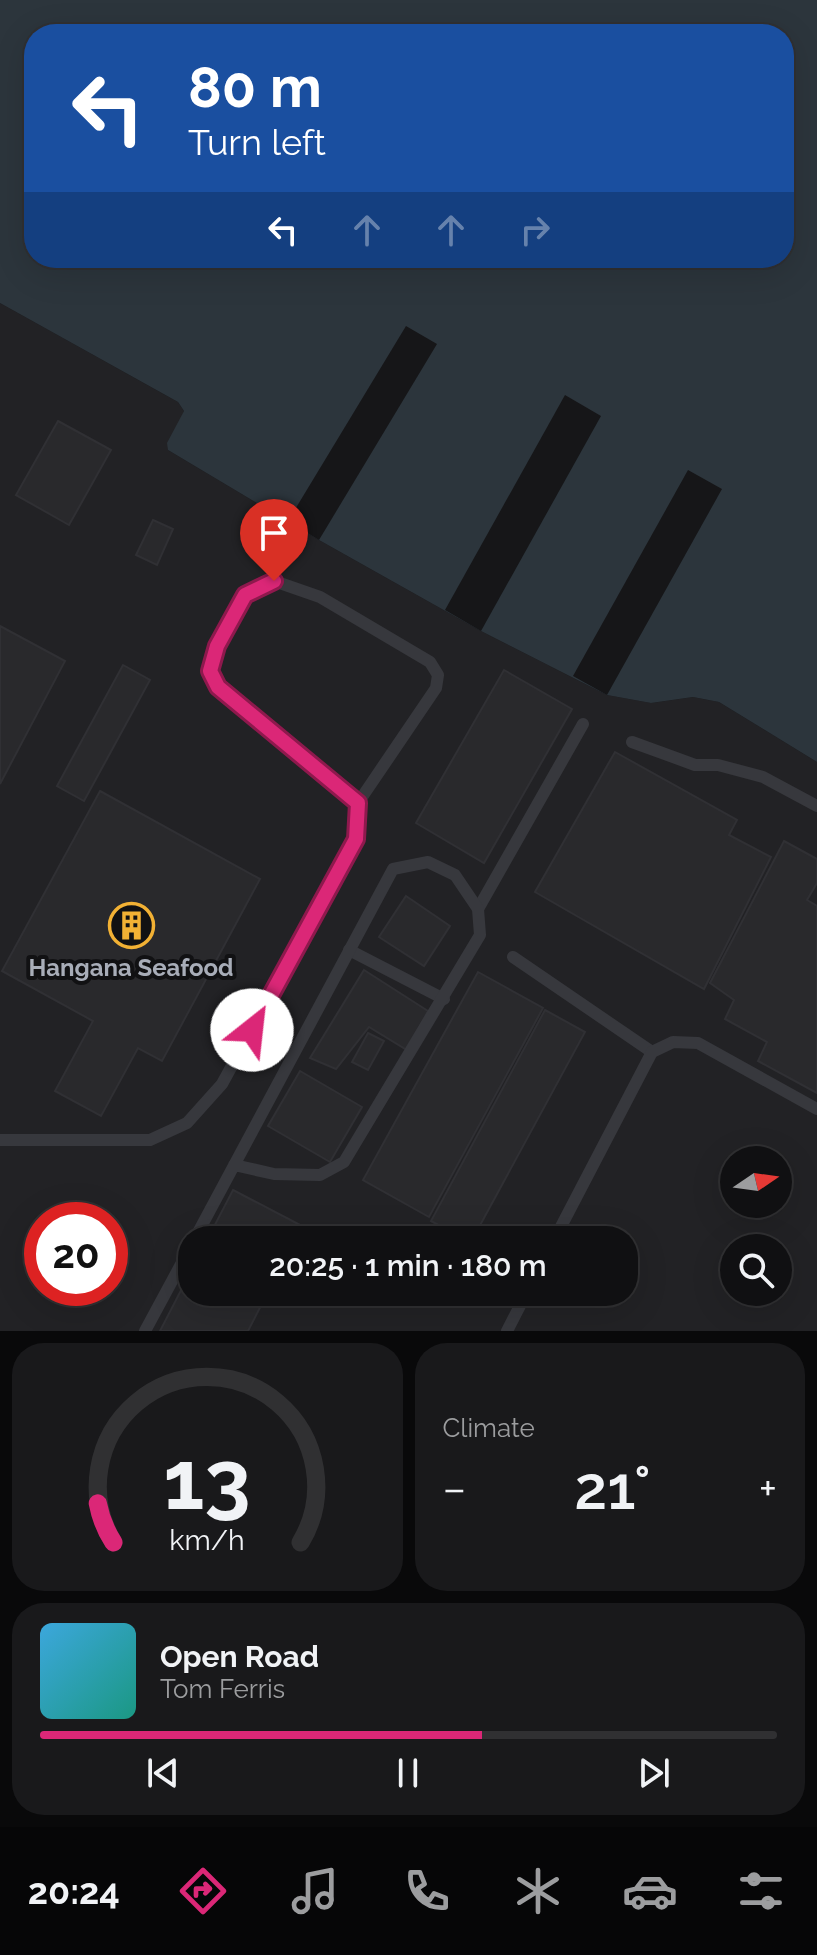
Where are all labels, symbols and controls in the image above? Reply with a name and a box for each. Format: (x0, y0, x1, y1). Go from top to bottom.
text: 80 m (188, 54, 322, 120)
icon: left (56, 56, 160, 160)
text: Turn left (188, 121, 326, 163)
icon: left (261, 208, 305, 252)
icon: ahead (345, 208, 389, 252)
icon: ahead (429, 208, 473, 252)
icon: right (513, 208, 557, 252)
pin (240, 499, 308, 581)
icon: arrive (252, 511, 296, 555)
building icon: Hangana Seafood (107, 901, 155, 949)
place label: Hangana Seafood (28, 953, 234, 982)
position arrow (210, 988, 294, 1072)
north arrow (720, 1146, 792, 1218)
map controls (720, 1146, 792, 1306)
speed limit sign: 20 (24, 1202, 128, 1306)
button: search (720, 1234, 792, 1306)
text: 20:25 · 1 min · 180 m (269, 1248, 547, 1283)
text: Climate (443, 1413, 535, 1443)
text: 13 (163, 1431, 251, 1528)
text: 21° (574, 1453, 651, 1523)
text: − (443, 1463, 466, 1514)
text: + (759, 1463, 777, 1514)
text: km/h (170, 1523, 245, 1557)
text: Open Road (160, 1639, 319, 1674)
text: Tom Ferris (160, 1674, 285, 1704)
icon: previous (141, 1751, 185, 1795)
icon: pause (386, 1751, 430, 1795)
icon: next (632, 1751, 676, 1795)
icon: directions (175, 1863, 231, 1919)
icon: music (287, 1863, 343, 1919)
icon: phone (399, 1863, 455, 1919)
icon: climate (510, 1863, 566, 1919)
icon: car (622, 1863, 678, 1919)
icon: filters (733, 1863, 789, 1919)
text: 20:24 (28, 1870, 120, 1912)

